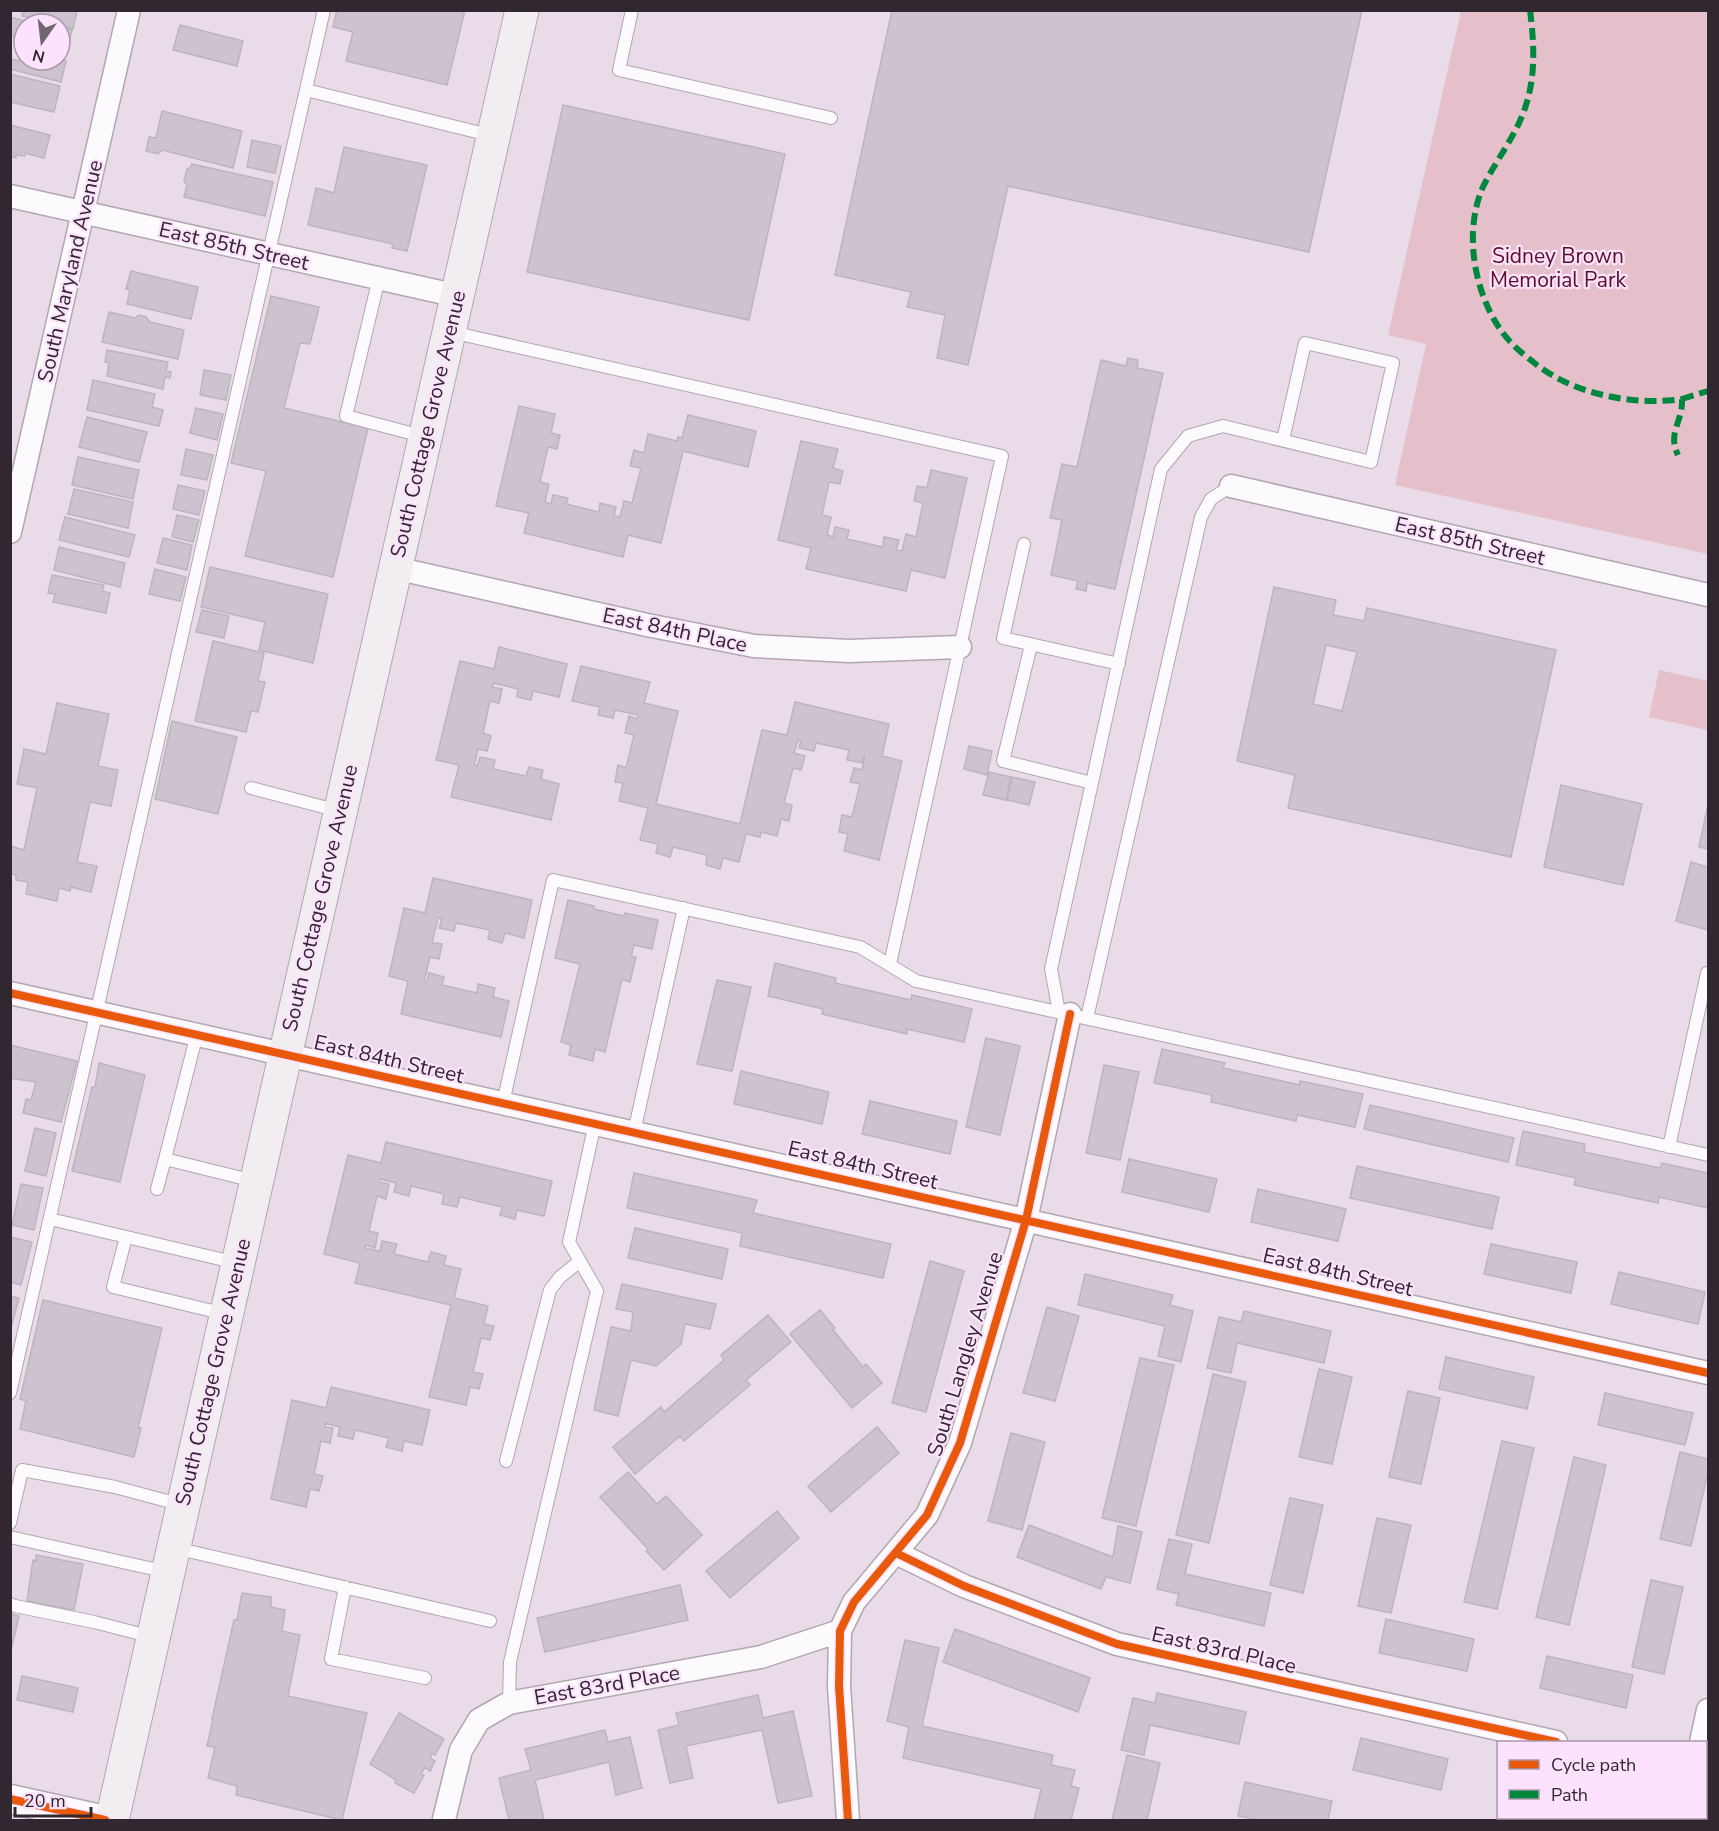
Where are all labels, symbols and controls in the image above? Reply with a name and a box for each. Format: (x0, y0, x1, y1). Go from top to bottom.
north arrow (12, 12, 72, 72)
text: N (30, 43, 47, 68)
street label: South Maryland Avenue (31, 157, 109, 385)
street label: East 85th Street (156, 215, 312, 277)
park label: Sidney Brown Memorial Park (1490, 242, 1626, 294)
street label: South Cottage Grove Avenue (384, 288, 472, 560)
street label: East 85th Street (1392, 510, 1548, 572)
street label: East 84th Place (600, 601, 750, 659)
street label: South Cottage Grove Avenue (276, 762, 364, 1034)
street label: East 84th Street (311, 1028, 467, 1090)
street label: East 84th Street (785, 1134, 941, 1196)
street label: South Cottage Grove Avenue (169, 1236, 257, 1508)
street label: East 84th Street (1260, 1241, 1416, 1303)
street label: South Langley Avenue (921, 1248, 1009, 1460)
street label: East 83rd Place (1149, 1620, 1299, 1680)
street label: East 83rd Place (532, 1658, 682, 1712)
legend (1497, 1741, 1707, 1819)
text: Cycle path (1551, 1753, 1636, 1777)
scale bar (15, 1780, 92, 1818)
text: Path (1551, 1783, 1588, 1807)
text: 20 m (24, 1789, 66, 1813)

